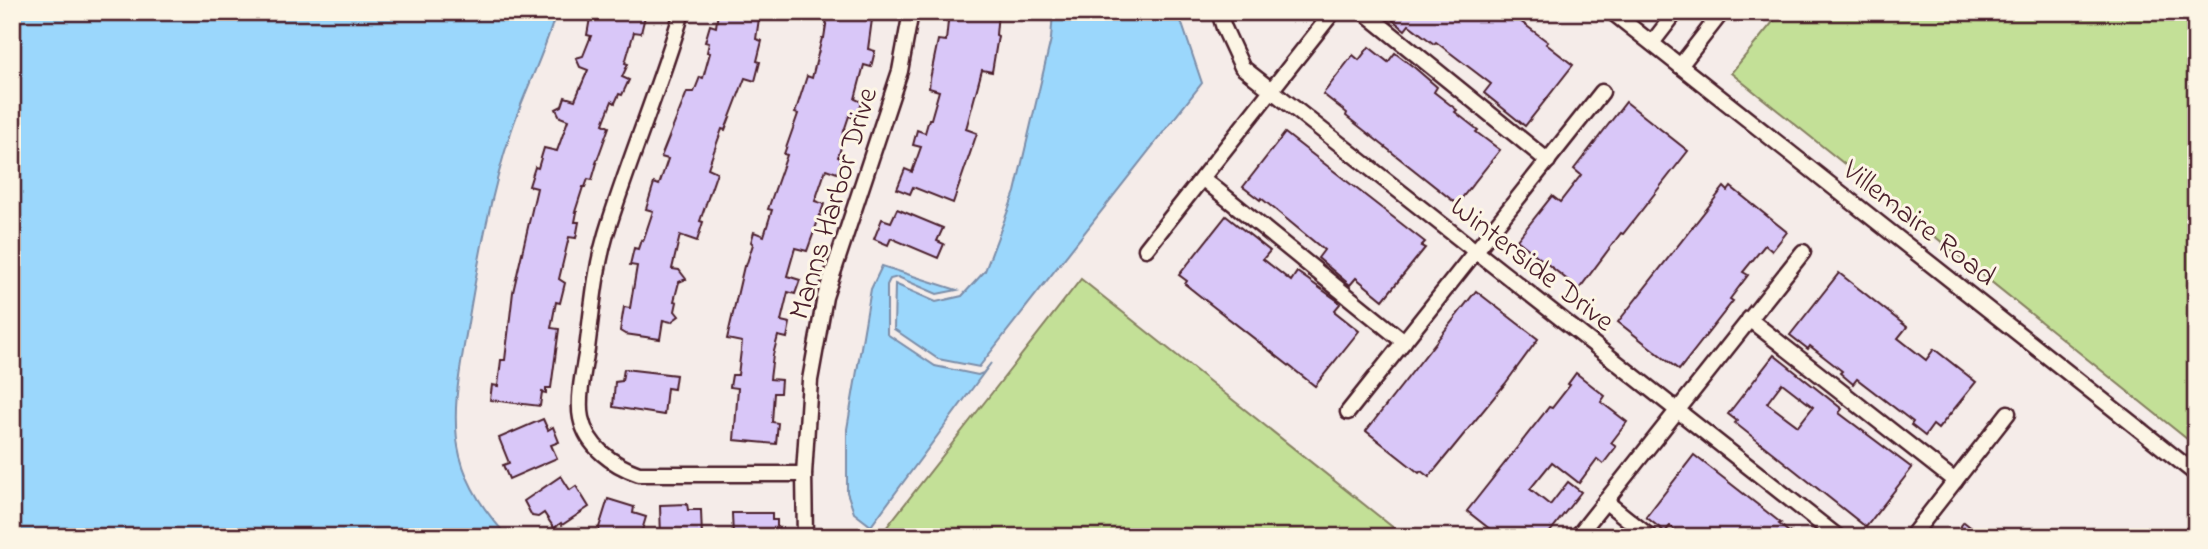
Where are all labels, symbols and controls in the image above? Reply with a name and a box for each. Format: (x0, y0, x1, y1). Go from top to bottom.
street label: Manns Harbor Drive (779, 82, 891, 325)
street label: Villemaire Road (1831, 149, 2005, 299)
street label: Winterside Drive (1439, 187, 1623, 344)

